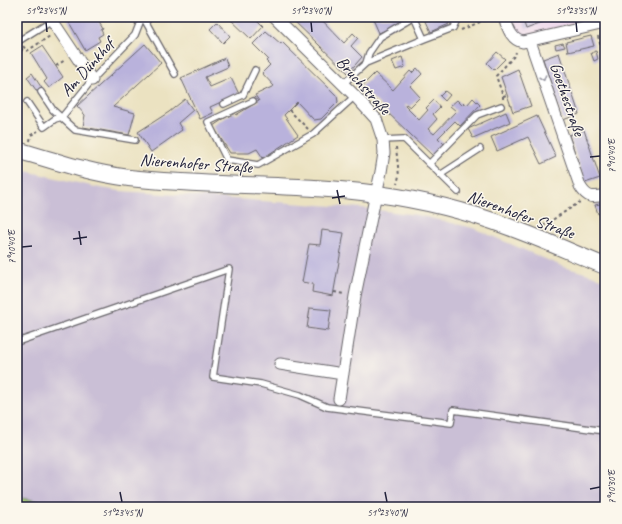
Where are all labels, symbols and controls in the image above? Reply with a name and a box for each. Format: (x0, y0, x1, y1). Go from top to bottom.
text: 51°23'45"N (26, 4, 68, 17)
text: 51°23'40"N (291, 4, 333, 17)
text: 51°23'35"N (556, 4, 598, 17)
street label: Am Dünkhof (56, 31, 122, 101)
street label: Bruchstraße (332, 52, 396, 120)
street label: Goethestraße (545, 60, 590, 140)
one-way arrow (538, 74, 546, 81)
text: 7°10'40"E (605, 137, 618, 173)
street label: Nierenhofer Straße (139, 149, 254, 178)
street label: Nierenhofer Straße (465, 185, 579, 244)
text: 7°10'40"E (5, 228, 18, 264)
text: 7°10'30"E (605, 468, 618, 504)
text: 51°23'45"N (102, 506, 144, 519)
text: 51°23'40"N (367, 506, 409, 519)

